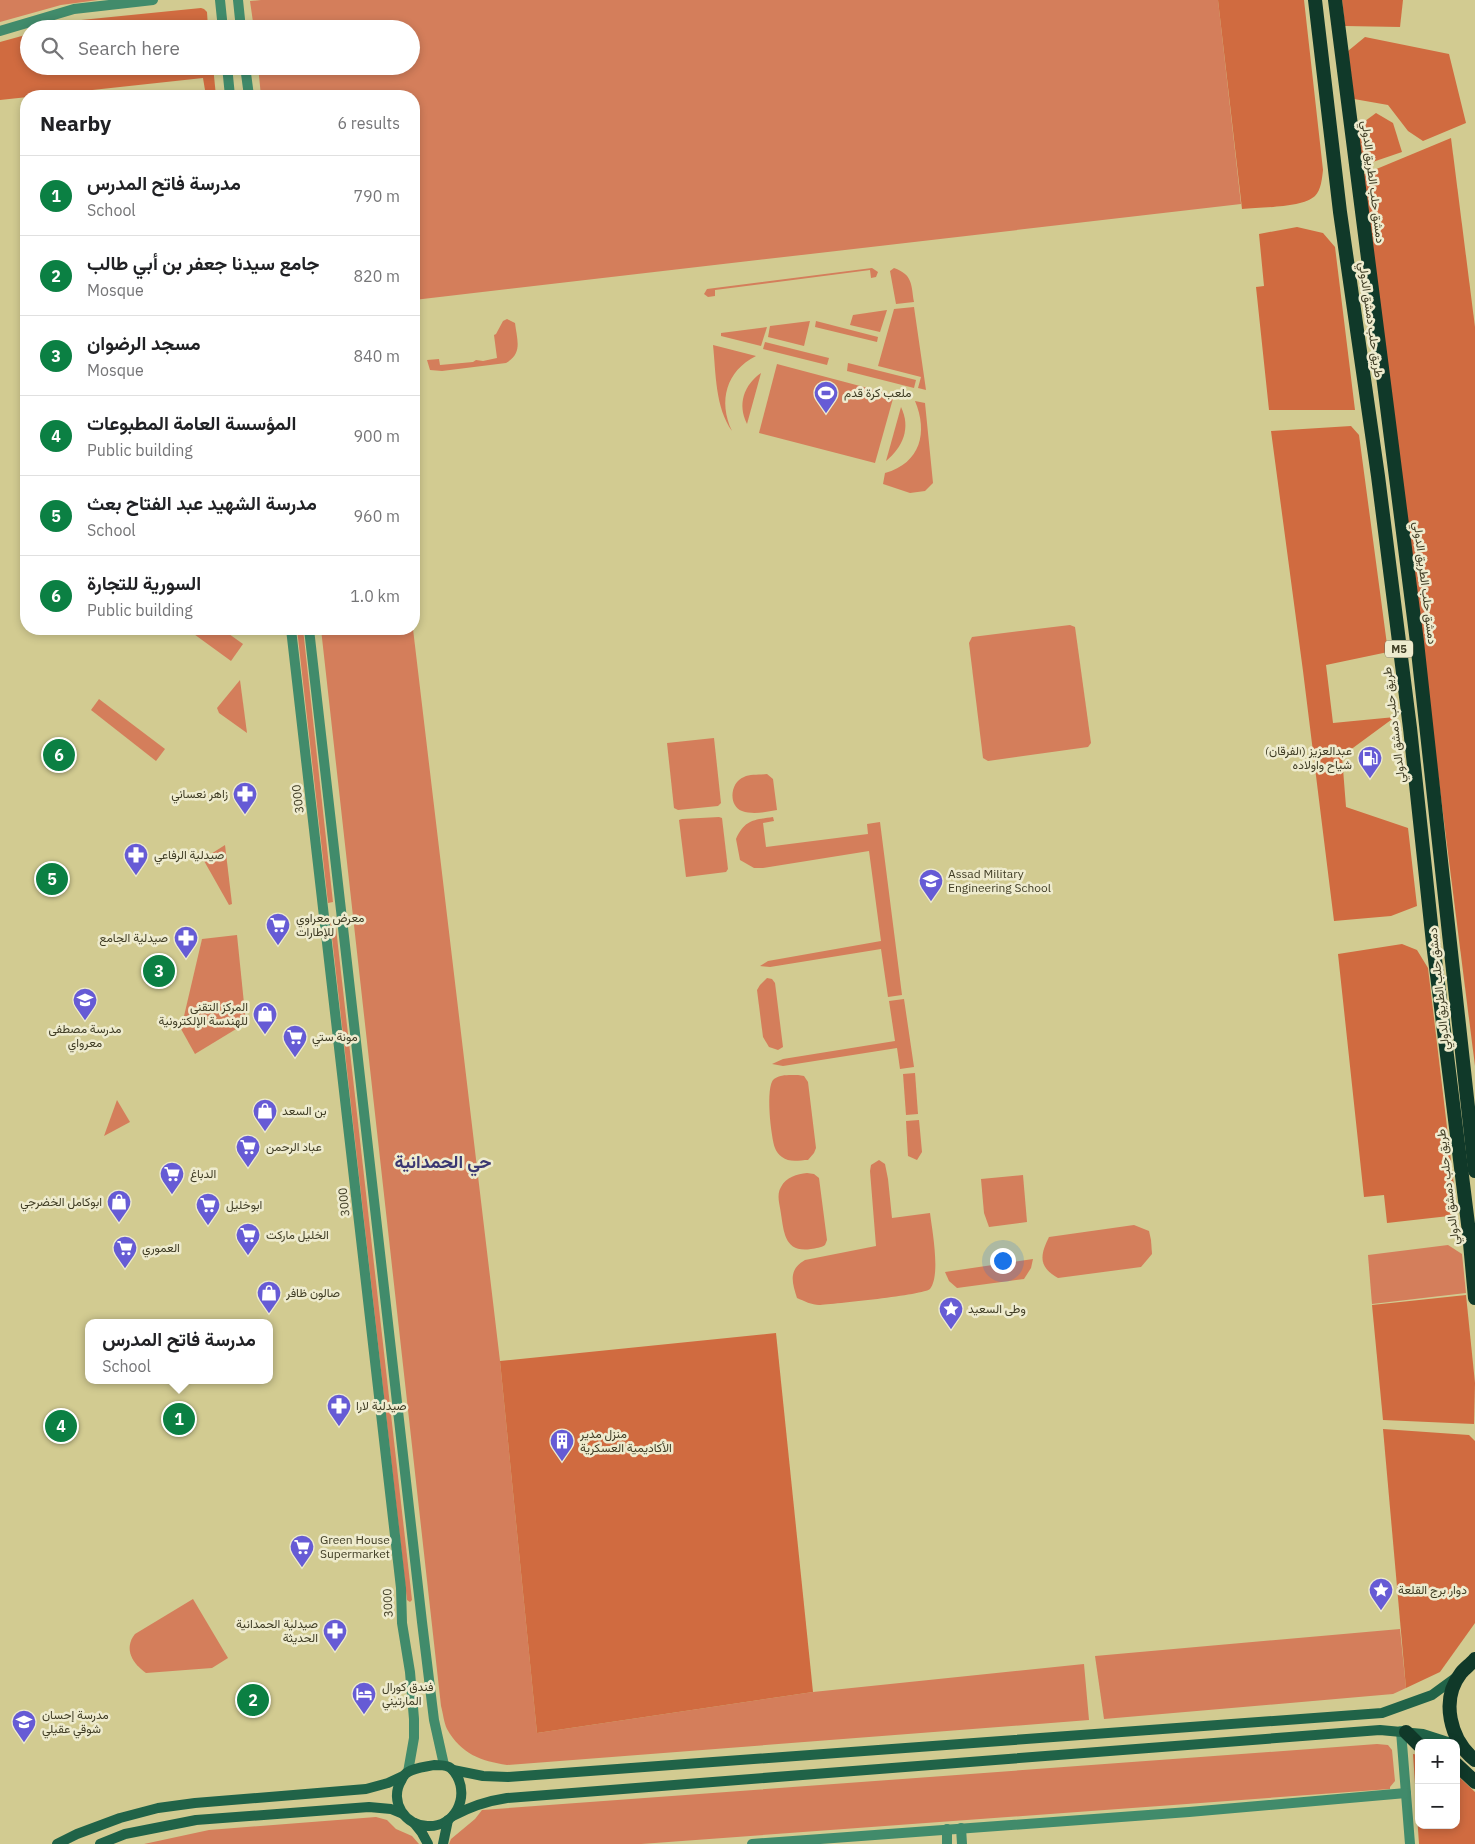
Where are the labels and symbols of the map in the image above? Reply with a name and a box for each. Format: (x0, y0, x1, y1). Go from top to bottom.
street label: دمشق حلب الطريق الدولي (1356, 120, 1388, 245)
street label: طريق حلب دمشق الدولي (1353, 261, 1387, 379)
sports icon: ملعب كرة قدم (813, 380, 839, 414)
place label: ملعب كرة قدم (844, 385, 912, 401)
street label: دمشق حلب الطريق الدولي (1408, 521, 1440, 646)
road number: M5 (1385, 641, 1413, 658)
street label: طريق حلب دمشق الدولي (1379, 666, 1411, 784)
pin: 6 (43, 736, 75, 774)
place label: (الفرقان) عبدالعزيز شياح واولاده (1265, 743, 1352, 774)
fuel station icon: (الفرقان) عبدالعزيز شياح واولاده (1357, 745, 1383, 779)
pharmacy icon: زاهر نعساني (232, 781, 258, 815)
street label: 3000 (288, 784, 307, 814)
place label: زاهر نعساني (171, 786, 228, 804)
pharmacy icon: صيدلية الرفاعي (123, 842, 149, 876)
place label: صيدلية الرفاعي (154, 847, 224, 865)
pin: 5 (36, 860, 68, 898)
place label: Assad Military Engineering School (948, 866, 1051, 895)
school or university icon: Assad Military Engineering School (918, 868, 944, 902)
place label: معرض معراوي للإطارات (296, 910, 364, 940)
supermarket icon: معرض معراوي للإطارات (265, 912, 291, 946)
pharmacy icon: صيدلية الجامع (173, 925, 199, 959)
street label: دمشق حلب الطريق الدولي (1425, 926, 1455, 1051)
place label: صيدلية الجامع (99, 930, 168, 947)
pin: 3 (143, 952, 175, 990)
school or university icon: مدرسة مصطفى معرواي (72, 987, 98, 1021)
place label: المركز التقني للهندسة الإلكترونية (159, 999, 248, 1029)
shop icon: المركز التقني للهندسة الإلكترونية (252, 1001, 278, 1035)
place label: مدرسة مصطفى معرواي (48, 1021, 122, 1053)
supermarket icon: مونة ستي (282, 1024, 308, 1058)
place label: مونة ستي (312, 1029, 358, 1047)
shop icon: بن السعد (252, 1098, 278, 1132)
place label: بن السعد (282, 1103, 327, 1119)
street label: طريق حلب دمشق الدولي (1433, 1128, 1465, 1246)
supermarket icon: عباد الرحمن (235, 1134, 261, 1168)
place label: عباد الرحمن (266, 1139, 322, 1155)
district label: حي الحمدانية (395, 1150, 491, 1177)
supermarket icon: الدباغ (159, 1161, 185, 1195)
place label: الدباغ (190, 1166, 216, 1183)
street label: 3000 (335, 1187, 352, 1217)
shop icon: ابوكامل الخضرجي (106, 1189, 132, 1223)
supermarket icon: ابوخليل (195, 1192, 221, 1226)
place label: ابوكامل الخضرجي (20, 1194, 102, 1212)
place label: ابوخليل (226, 1197, 262, 1213)
supermarket icon: الخليل ماركت (235, 1222, 261, 1256)
place label: الخليل ماركت (266, 1227, 329, 1243)
supermarket icon: العموري (112, 1235, 138, 1269)
place label: العموري (142, 1240, 180, 1258)
your location (990, 1248, 1016, 1274)
shop icon: صالون ظافر (256, 1280, 282, 1314)
place label: صالون ظافر (285, 1285, 340, 1301)
place icon: وطى السعيد (938, 1296, 964, 1330)
place label: وطى السعيد (968, 1301, 1026, 1317)
pharmacy icon: صيدلية لارا (326, 1393, 352, 1427)
place label: صيدلية لارا (356, 1398, 407, 1414)
pin: 1 (163, 1400, 195, 1438)
pin: 4 (45, 1407, 77, 1445)
place label: منزل مدير الأكاديمية العسكرية (579, 1426, 672, 1456)
building icon: منزل مدير الأكاديمية العسكرية (549, 1428, 575, 1462)
place label: Green House Supermarket (320, 1532, 390, 1561)
supermarket icon: Green House Supermarket (289, 1534, 315, 1568)
place icon: دوار برج القلعة (1368, 1577, 1394, 1611)
place label: دوار برج القلعة (1398, 1582, 1467, 1599)
street label: 3000 (379, 1588, 396, 1618)
place label: صيدلية الحمدانية الحديثة (236, 1616, 318, 1645)
pharmacy icon: صيدلية الحمدانية الحديثة (322, 1618, 348, 1652)
place label: فندق كورال المارتيني (382, 1679, 433, 1711)
pin: 2 (237, 1681, 269, 1719)
hotel icon: فندق كورال المارتيني (351, 1681, 377, 1715)
place label: مدرسة إحسان شوقي عقيلي (42, 1707, 109, 1739)
school or university icon: مدرسة إحسان شوقي عقيلي (11, 1709, 37, 1743)

